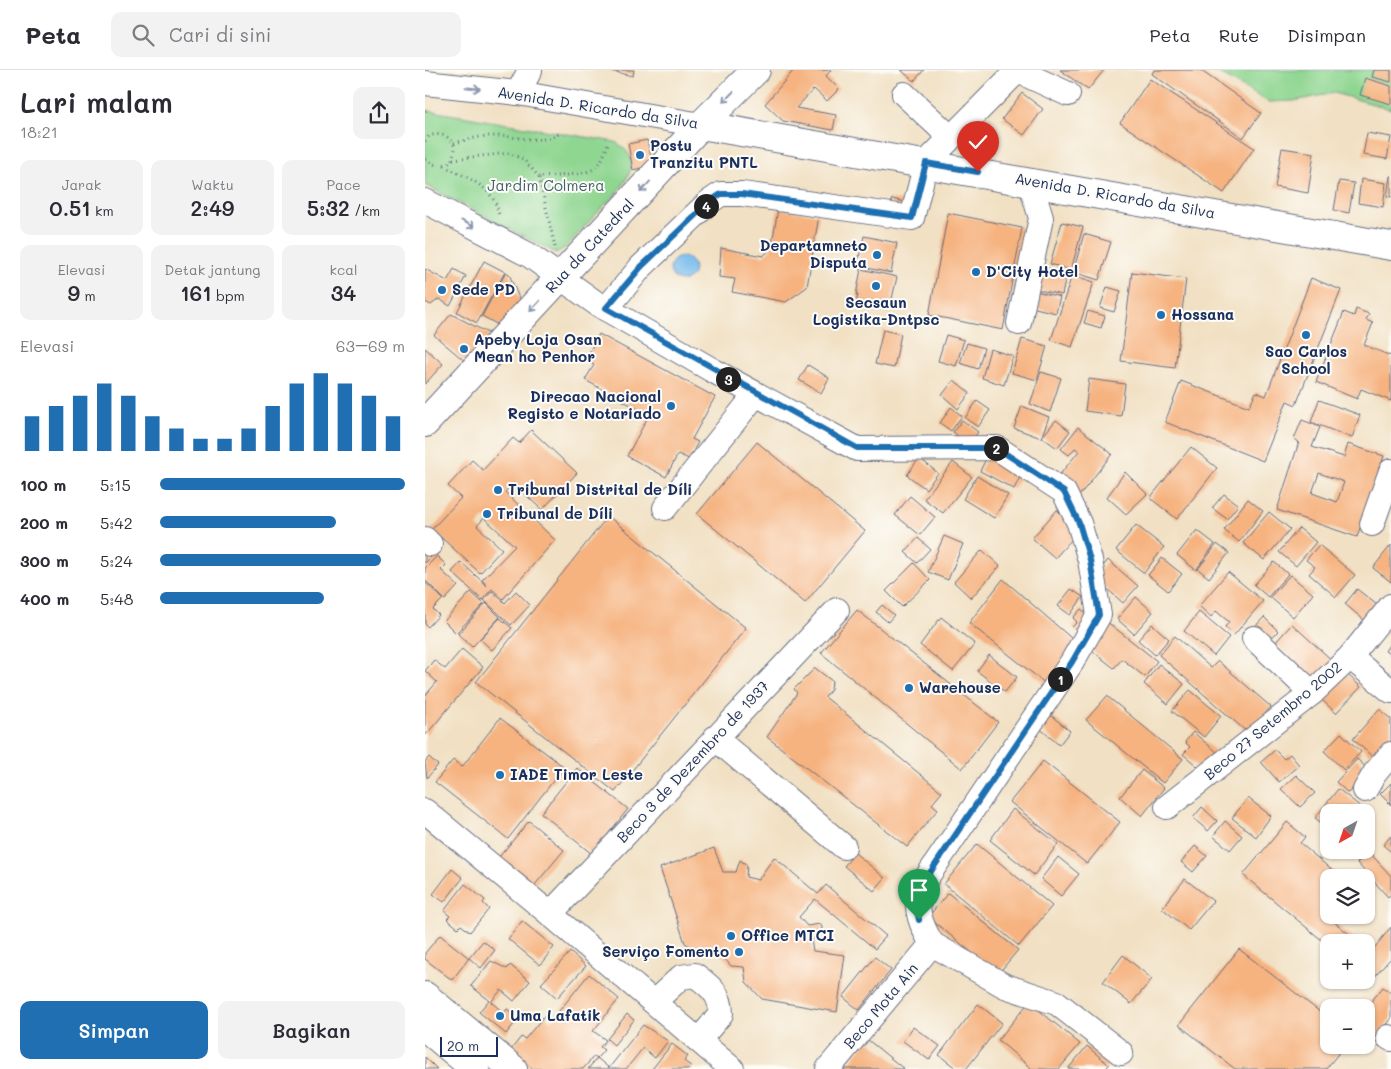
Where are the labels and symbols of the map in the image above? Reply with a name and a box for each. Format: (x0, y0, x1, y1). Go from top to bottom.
street label: Avenida D. Ricardo da Silva (496, 81, 700, 133)
one-way arrow (465, 83, 481, 93)
one-way arrow (722, 91, 734, 104)
pin (957, 121, 999, 172)
place label: Postu Tranzitu PNTL (650, 135, 758, 172)
marker: Postu Tranzitu PNTL (634, 149, 646, 161)
street label: Avenida D. Ricardo da Silva (1013, 168, 1217, 222)
park label: Jardim Colmera (487, 175, 605, 195)
one-way arrow (639, 180, 651, 193)
street label: Rua da Catedral (540, 194, 638, 297)
pin: 4 (693, 194, 719, 218)
one-way arrow (460, 220, 475, 229)
place label: Departamneto Disputa (760, 235, 867, 272)
marker: Departamneto Disputa (871, 249, 883, 261)
place label: D'City Hotel (986, 261, 1078, 281)
marker: D'City Hotel (970, 266, 982, 278)
place label: Sede PD (452, 279, 515, 299)
marker: Secsaun Logistika-Dntpsc (870, 280, 882, 292)
marker: Sede PD (436, 284, 448, 296)
place label: Secsaun Logistika-Dntpsc (813, 292, 939, 329)
one-way arrow (529, 300, 541, 313)
place label: Hossana (1171, 304, 1234, 324)
marker: Hossana (1155, 309, 1167, 321)
place label: Apeby Loja Osan Mean ho Penhor (474, 329, 602, 366)
marker: Sao Carlos School (1300, 329, 1312, 341)
place label: Sao Carlos School (1265, 341, 1347, 378)
marker: Apeby Loja Osan Mean ho Penhor (458, 343, 470, 355)
pin: 3 (715, 366, 741, 392)
place label: Direcao Nacional Registo e Notariado (508, 386, 661, 423)
marker: Direcao Nacional Registo e Notariado (665, 400, 677, 412)
pin: 2 (983, 436, 1009, 460)
place label: Tribunal Distrital de Díli (508, 479, 692, 499)
marker: Tribunal Distrital de Díli (492, 484, 504, 496)
place label: Tribunal de Díli (497, 503, 613, 523)
marker: Tribunal de Díli (481, 508, 493, 520)
street label: Beco 27 Setembro 2002 (1199, 657, 1346, 784)
pin: 1 (1047, 666, 1073, 692)
street label: Beco 3 de Dezembro de 1937 (612, 676, 773, 847)
place label: Warehouse (919, 677, 1001, 697)
marker: Warehouse (903, 682, 915, 694)
place label: IADE Timor Leste (510, 764, 643, 784)
marker: IADE Timor Leste (494, 769, 506, 781)
north arrow (1320, 804, 1375, 859)
pin (898, 869, 940, 920)
place label: Office MTCI (741, 925, 835, 945)
marker: Office MTCI (725, 930, 737, 942)
place label: Serviço Fomento (602, 941, 729, 961)
marker: Serviço Fomento (733, 946, 745, 958)
street label: Beco Mota Ain (839, 958, 922, 1052)
place label: Uma Lafatik (510, 1005, 600, 1025)
marker: Uma Lafatik (494, 1010, 506, 1022)
scale bar (440, 1034, 497, 1057)

